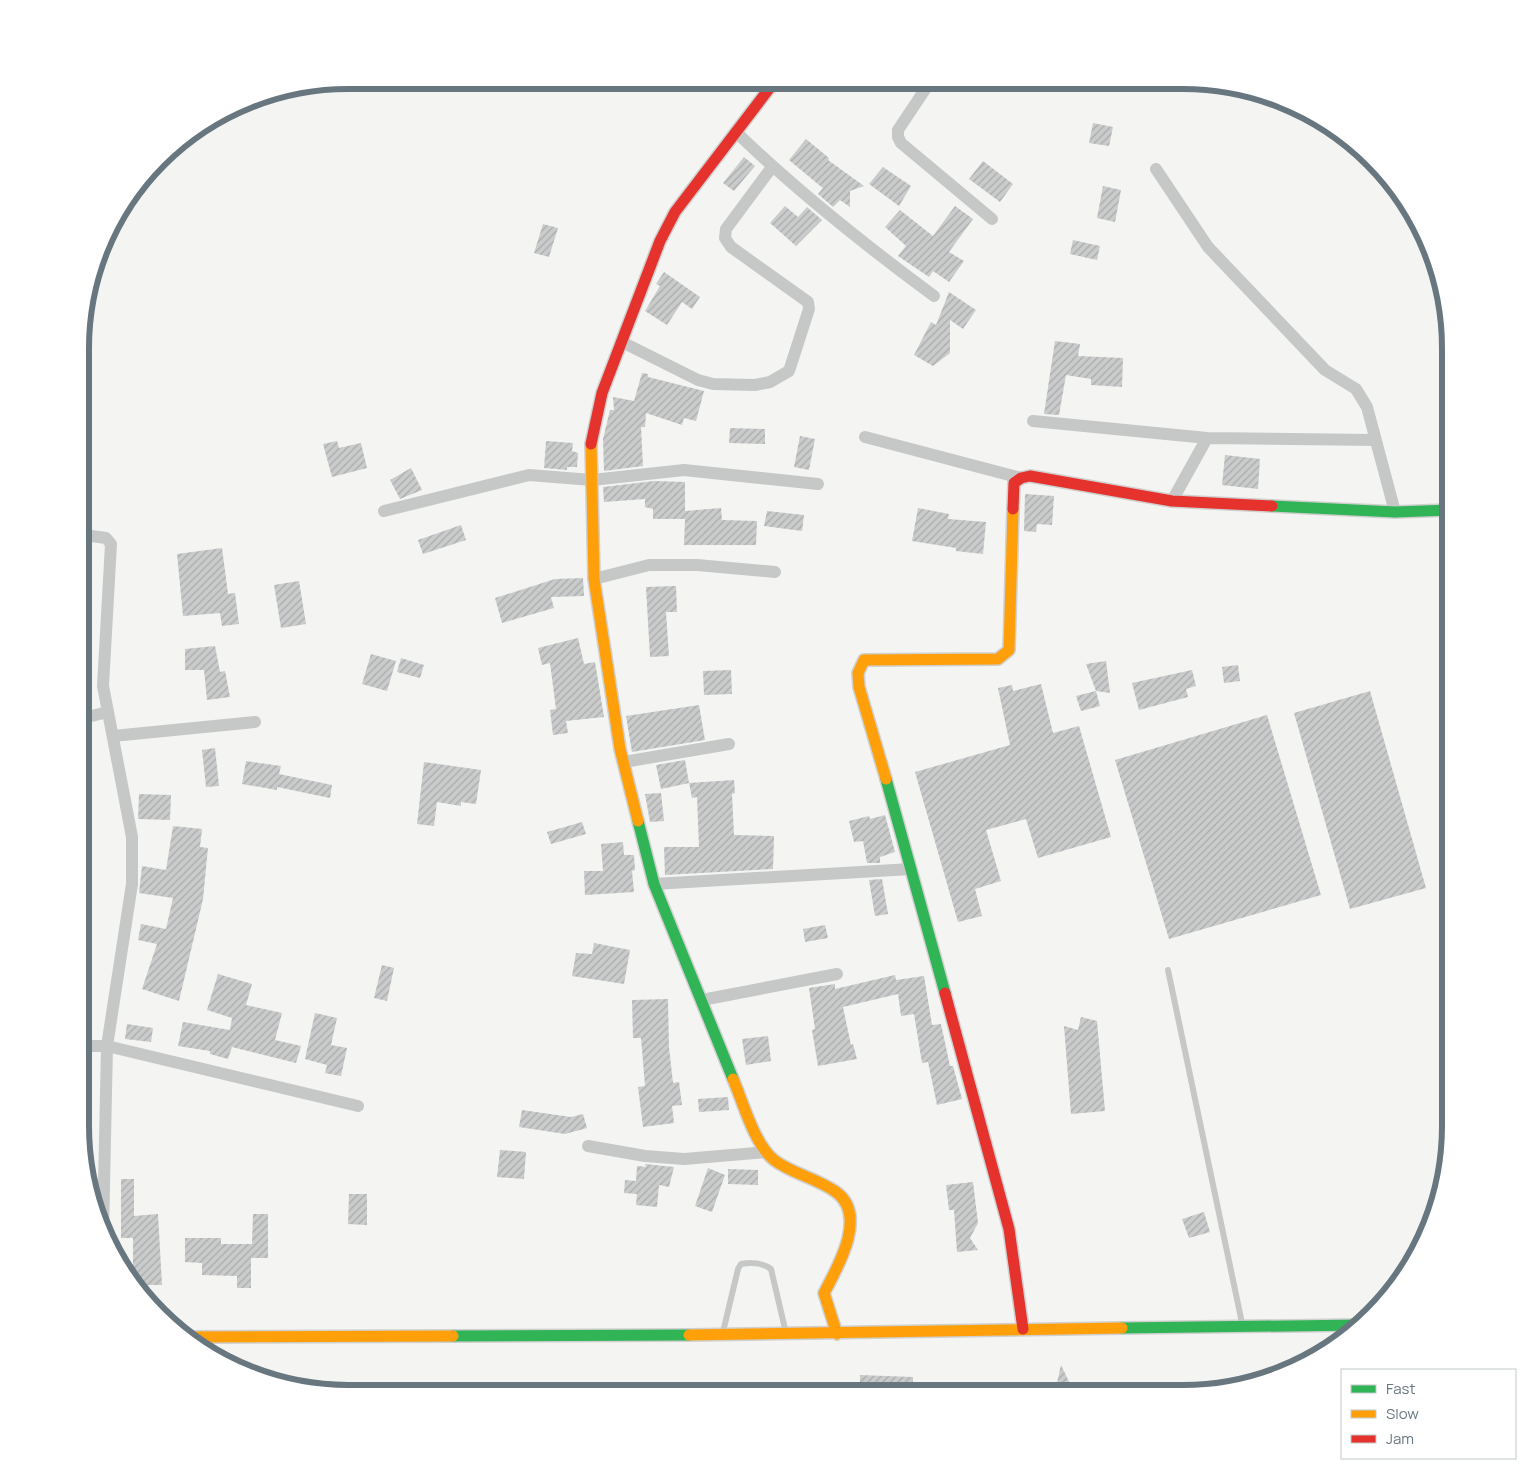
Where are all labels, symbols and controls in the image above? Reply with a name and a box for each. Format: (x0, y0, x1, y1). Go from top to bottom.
legend (1341, 1369, 1516, 1459)
text: Fast (1386, 1378, 1415, 1399)
text: Slow (1386, 1403, 1419, 1424)
text: Jam (1386, 1428, 1414, 1449)

